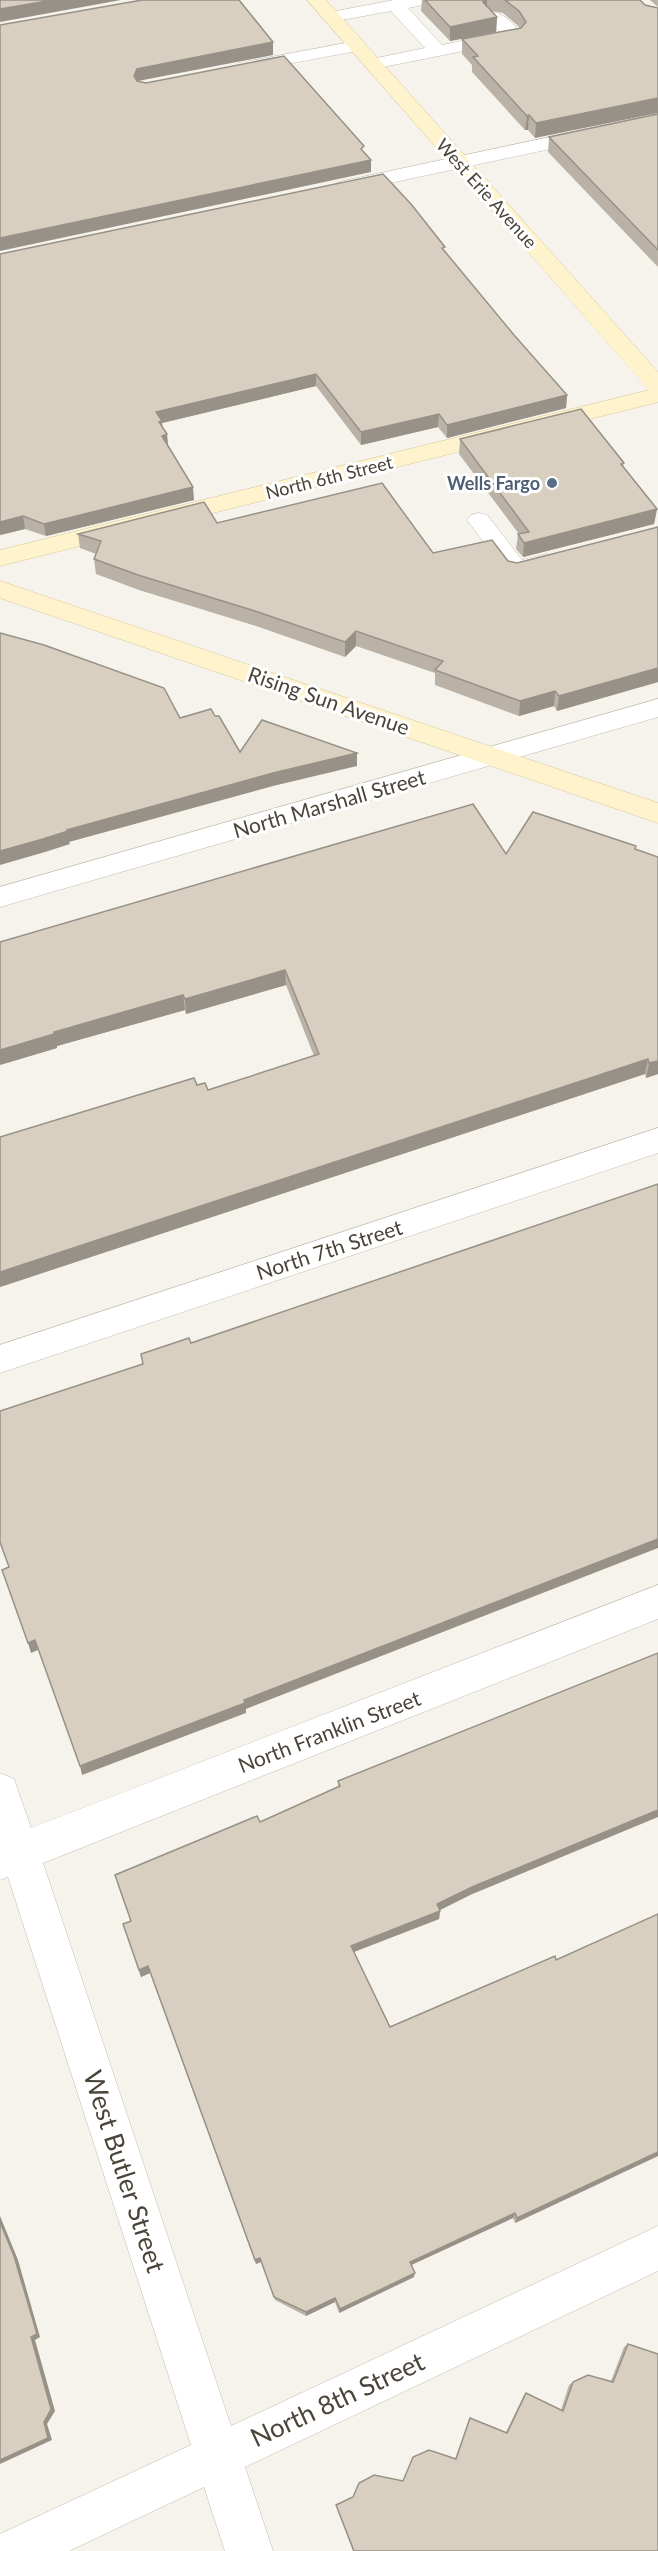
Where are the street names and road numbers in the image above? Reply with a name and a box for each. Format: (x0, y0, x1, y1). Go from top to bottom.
street label: West Erie Avenue (432, 134, 542, 252)
street label: North 6th Street (263, 450, 395, 503)
street label: Rising Sun Avenue (245, 661, 413, 739)
street label: North Marshall Street (230, 763, 428, 842)
street label: North 7th Street (253, 1213, 406, 1284)
street label: North Franklin Street (234, 1684, 424, 1777)
street label: West Butler Street (77, 2066, 173, 2277)
street label: North 8th Street (245, 2344, 430, 2453)

